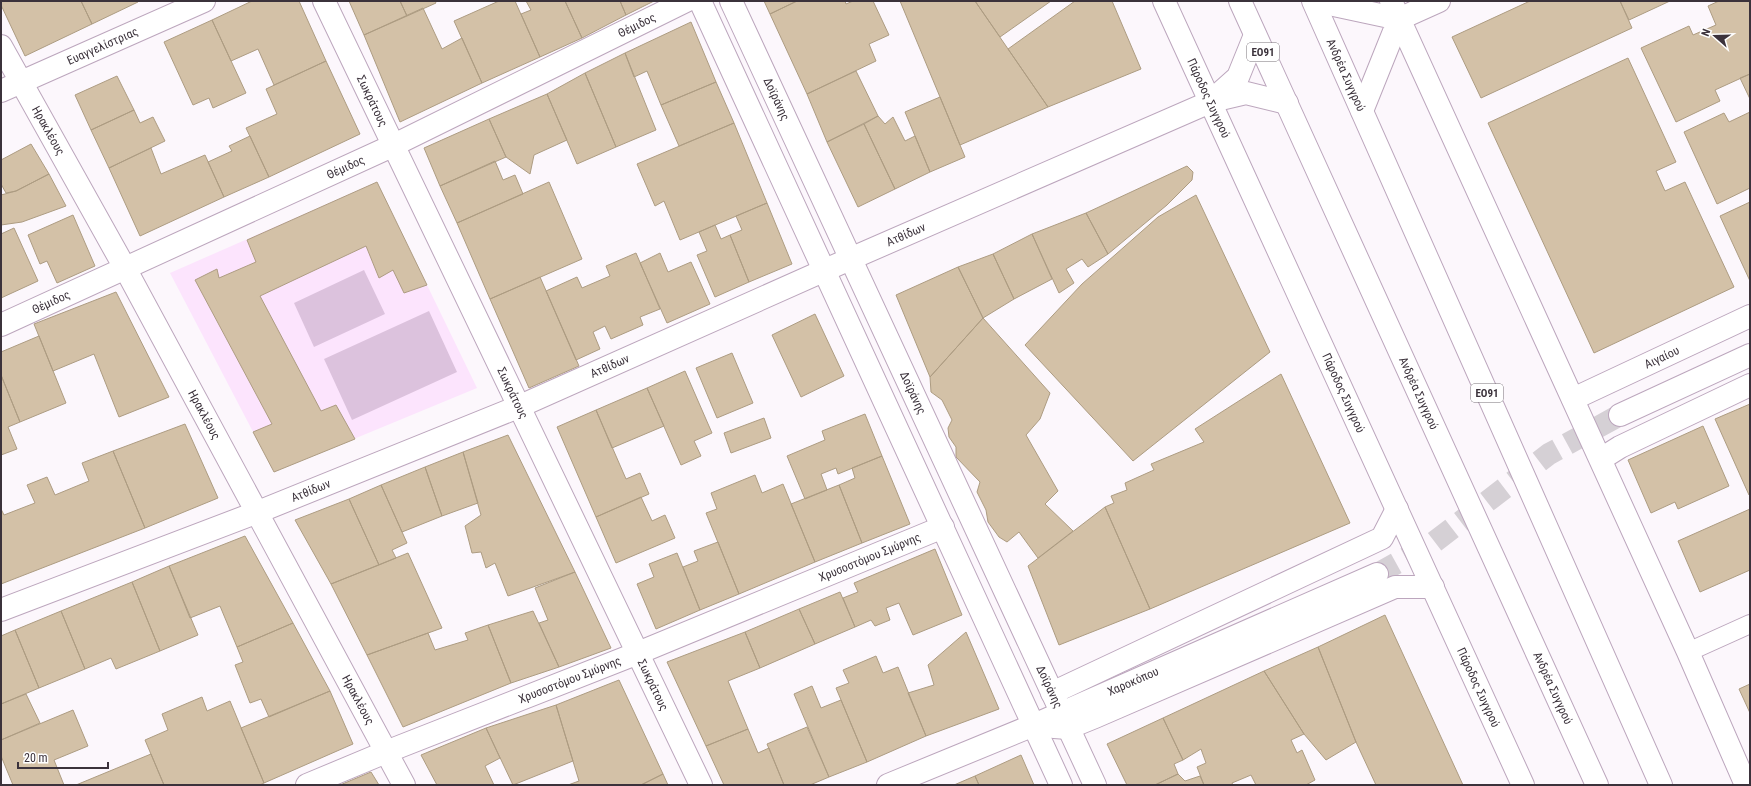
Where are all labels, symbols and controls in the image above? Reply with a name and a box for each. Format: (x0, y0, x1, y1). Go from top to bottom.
street label: Θέμιδος (616, 10, 658, 40)
north arrow (1695, 16, 1735, 56)
street label: Ευαγγελίστριας (65, 24, 140, 68)
text: N (1699, 27, 1713, 38)
street label: Ανδρέα Συγγρού (1324, 36, 1368, 114)
road number: ΕΟ91 (1247, 43, 1279, 61)
street label: Πάροδος Συγγρού (1184, 56, 1233, 141)
street label: Σωκράτους (354, 73, 391, 129)
street label: Δοϊράνης (761, 75, 793, 123)
street label: Ηρακλέους (29, 104, 68, 158)
street label: Θέμιδος (324, 152, 367, 182)
street label: Ατθίδων (884, 220, 928, 249)
street label: Θέμιδος (30, 287, 72, 317)
street label: Αιγαίου (1642, 343, 1682, 372)
street label: Ατθίδων (588, 351, 632, 381)
street label: Πάροδος Συγγρού (1319, 351, 1368, 435)
street label: Ανδρέα Συγγρού (1396, 355, 1441, 432)
street label: Σωκράτους (494, 365, 531, 421)
street label: Δοϊράνης (897, 369, 929, 417)
road number: ΕΟ91 (1471, 384, 1503, 402)
street label: Ηρακλέους (185, 388, 223, 442)
street label: Ατθίδων (289, 476, 333, 505)
street label: Χρυσοστόμου Σμύρνης (817, 530, 923, 585)
street label: Πάροδος Συγγρού (1454, 645, 1503, 730)
street label: Ανδρέα Συγγρού (1530, 650, 1576, 727)
street label: Χρυσοστόμου Σμύρνης (516, 653, 623, 706)
street label: Σωκράτους (635, 657, 671, 713)
street label: Δοϊράνης (1033, 663, 1065, 711)
street label: Χαροκόπου (1105, 664, 1161, 699)
street label: Ηρακλέους (339, 673, 377, 727)
scale bar (18, 744, 108, 770)
text: 20 m (24, 751, 48, 765)

